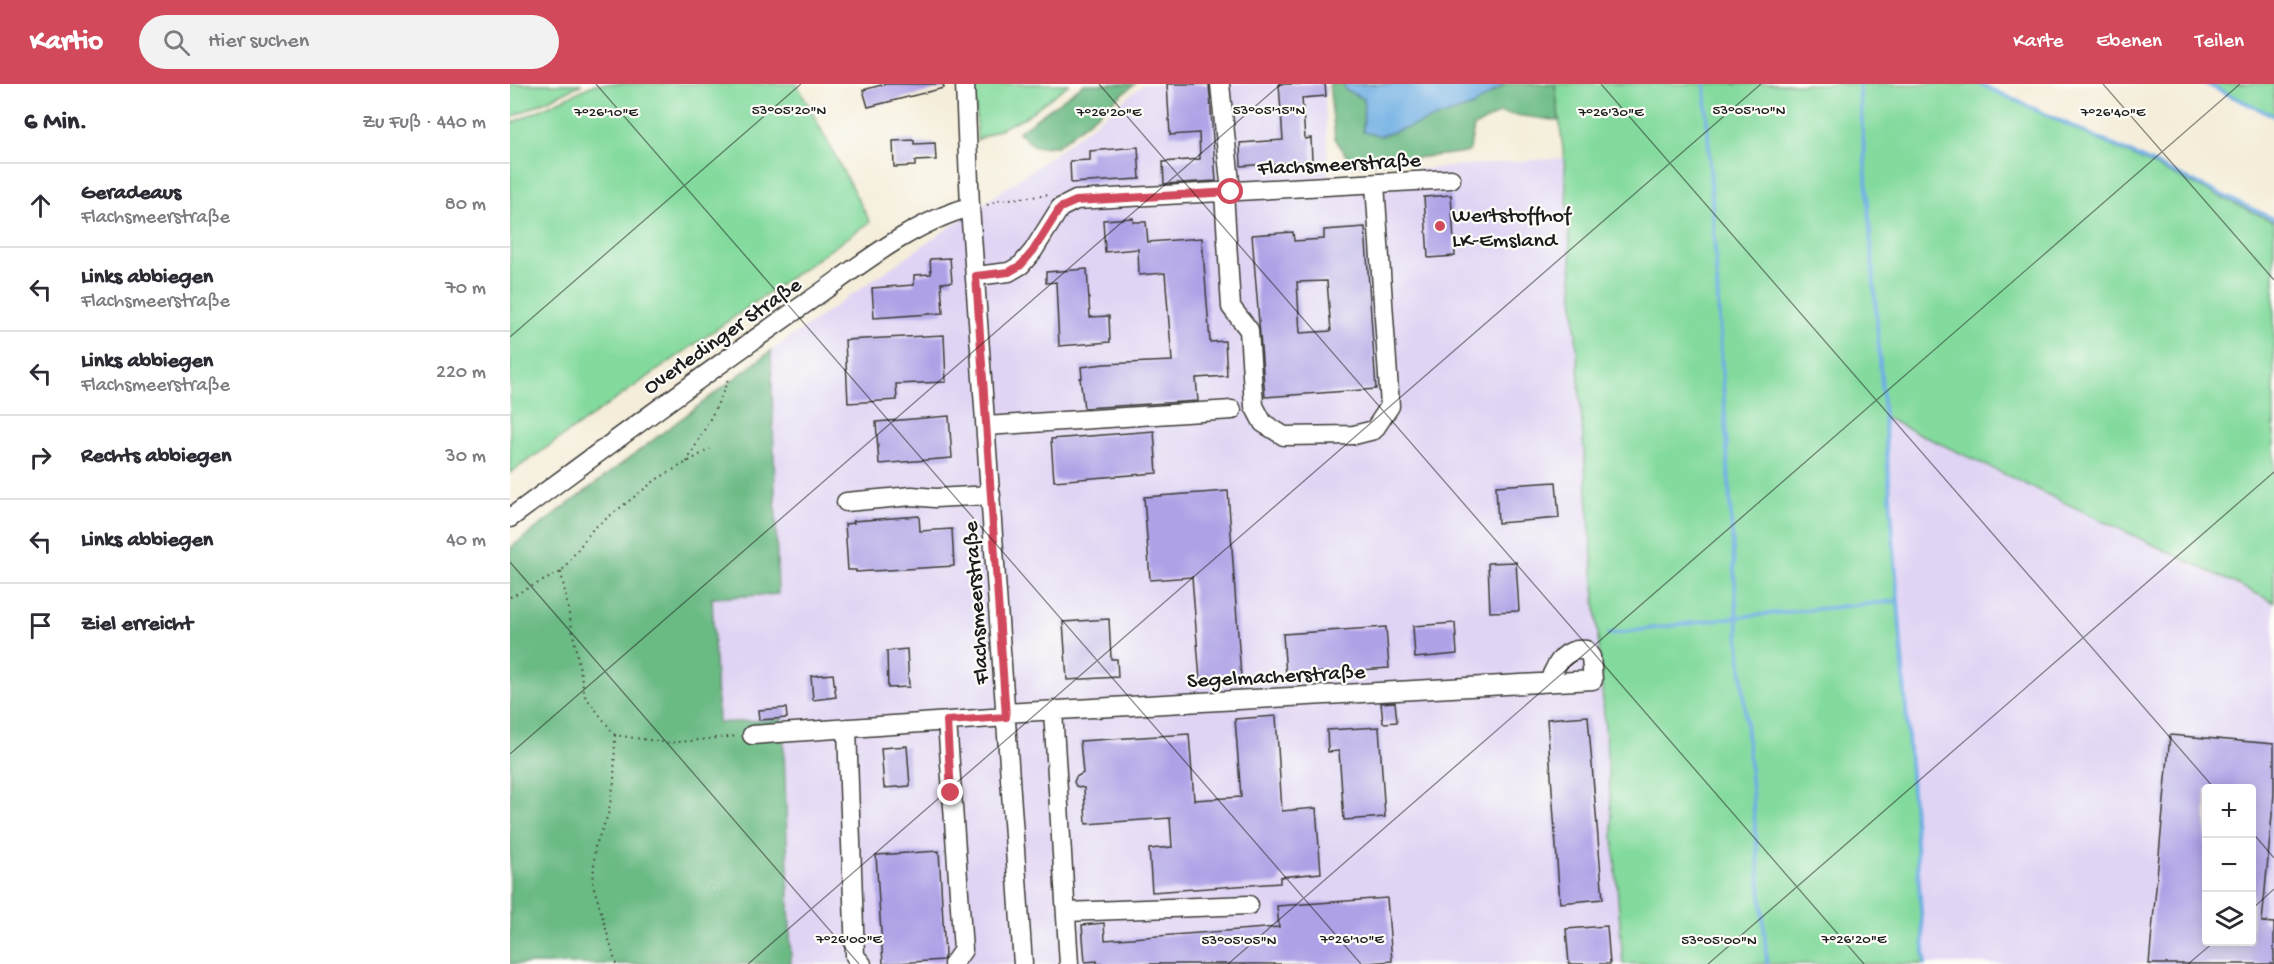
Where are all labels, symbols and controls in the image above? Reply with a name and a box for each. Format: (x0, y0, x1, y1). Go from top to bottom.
search box (139, 15, 559, 69)
text: Kartio (30, 26, 103, 59)
icon: search (160, 26, 193, 59)
text: Hier suchen (208, 29, 309, 55)
text: Karte (2013, 30, 2063, 55)
text: Ebenen (2096, 30, 2162, 55)
text: Teilen (2195, 30, 2244, 55)
text: 53°05'20"N (752, 102, 826, 120)
text: 53°05'15"N (1233, 102, 1306, 120)
text: 53°05'10"N (1712, 102, 1786, 120)
text: 7°26'10"E (573, 104, 638, 122)
text: 7°26'20"E (1076, 104, 1142, 122)
text: 7°26'30"E (1577, 104, 1644, 122)
text: 7°26'40"E (2080, 104, 2146, 122)
text: 6 Min. (24, 108, 88, 139)
text: Zu Fuß · 440 m (362, 112, 486, 135)
street label: Flachsmeerstraße (1256, 149, 1422, 183)
route start (1217, 178, 1243, 204)
text: Geradeaus (81, 181, 181, 207)
icon: ahead (24, 189, 57, 222)
text: 80 m (445, 194, 486, 217)
place label: Wertstoffhof LK-Emsland (1452, 204, 1573, 255)
text: Flachsmeerstraße (81, 207, 230, 230)
marker: Wertstoffhof LK-Emsland (1433, 219, 1447, 233)
text: Links abbiegen (81, 265, 213, 291)
icon: left (24, 273, 57, 306)
street label: Overledinger Straße (639, 273, 808, 402)
text: 70 m (445, 278, 486, 301)
text: Flachsmeerstraße (81, 291, 230, 314)
text: Links abbiegen (81, 349, 213, 375)
icon: left (24, 357, 57, 390)
text: 220 m (436, 362, 486, 385)
text: Flachsmeerstraße (81, 375, 230, 398)
icon: right (24, 441, 57, 474)
text: Rechts abbiegen (81, 444, 231, 470)
text: 30 m (445, 446, 486, 469)
street label: Flachsmeerstraße (959, 520, 997, 686)
icon: left (24, 525, 57, 558)
text: Links abbiegen (81, 528, 213, 554)
text: 40 m (446, 530, 486, 553)
icon: arrive (24, 609, 57, 642)
text: Ziel erreicht (81, 612, 193, 638)
street label: Segelmacherstraße (1186, 660, 1367, 696)
route end (937, 779, 963, 805)
map controls (2202, 784, 2256, 946)
button: + (2202, 784, 2256, 838)
button: − (2202, 838, 2256, 892)
button: layers (2202, 892, 2256, 946)
text: 7°26'00"E (815, 931, 883, 949)
text: 7°26'10"E (1319, 931, 1384, 949)
text: 7°26'20"E (1821, 931, 1887, 949)
text: 53°05'05"N (1201, 932, 1277, 950)
text: 53°05'00"N (1681, 932, 1757, 950)

